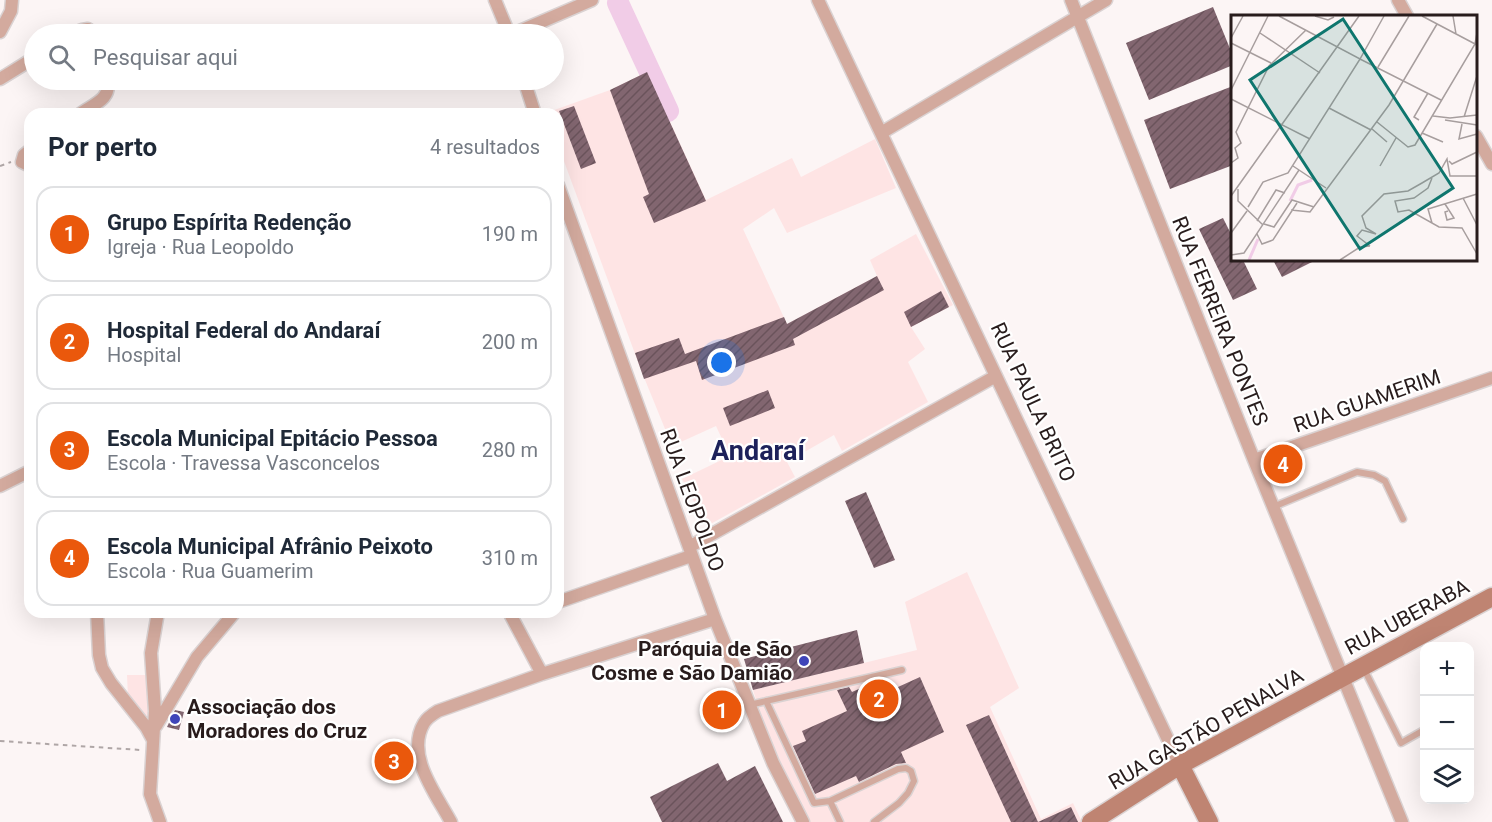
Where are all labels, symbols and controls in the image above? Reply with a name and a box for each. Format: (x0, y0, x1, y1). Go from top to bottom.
inset map (1231, 15, 1477, 261)
search box (24, 24, 564, 90)
icon: search (45, 41, 78, 74)
text: Pesquisar aqui (93, 45, 238, 70)
text: Por perto (48, 132, 157, 162)
text: 4 resultados (430, 135, 540, 159)
text: Grupo Espírita Redenção (107, 210, 351, 235)
street label: RUA FERREIRA PONTES (1167, 213, 1273, 429)
text: 1 (64, 222, 75, 246)
text: 190 m (482, 222, 538, 246)
text: Igreja · Rua Leopoldo (107, 235, 294, 259)
text: Hospital Federal do Andaraí (107, 318, 380, 343)
street label: RUA PAULA BRITO (986, 319, 1080, 485)
text: 2 (64, 330, 75, 354)
text: 200 m (482, 330, 538, 354)
text: Hospital (107, 343, 181, 367)
your location (707, 348, 736, 377)
street label: RUA GUAMERIM (1290, 365, 1444, 437)
street label: RUA LEOPOLDO (655, 425, 729, 575)
text: Escola Municipal Epitácio Pessoa (107, 426, 438, 451)
district label: Andaraí (711, 435, 807, 467)
text: 3 (64, 438, 75, 462)
text: 280 m (482, 438, 538, 462)
pin: 4 (1264, 442, 1302, 486)
text: Escola · Travessa Vasconcelos (107, 451, 380, 475)
text: Escola Municipal Afrânio Peixoto (107, 534, 433, 559)
text: 4 (64, 546, 75, 570)
text: 310 m (482, 546, 538, 570)
text: Escola · Rua Guamerim (107, 559, 314, 583)
street label: RUA UBERABA (1341, 574, 1474, 660)
place label: Paróquia de São Cosme e São Damião (591, 637, 792, 685)
map controls (1420, 642, 1474, 804)
button: + (1420, 642, 1474, 696)
marker: Paróquia de São Cosme e São Damião (797, 654, 811, 668)
street label: RUA GASTÃO PENALVA (1105, 663, 1308, 795)
pin: 2 (860, 676, 898, 722)
pin: 1 (702, 688, 742, 732)
place label: Associação dos Moradores do Cruz (187, 695, 367, 743)
button: − (1420, 696, 1474, 750)
marker: Associação dos Moradores do Cruz (168, 712, 182, 726)
pin: 3 (374, 738, 414, 783)
button: layers (1420, 750, 1474, 804)

